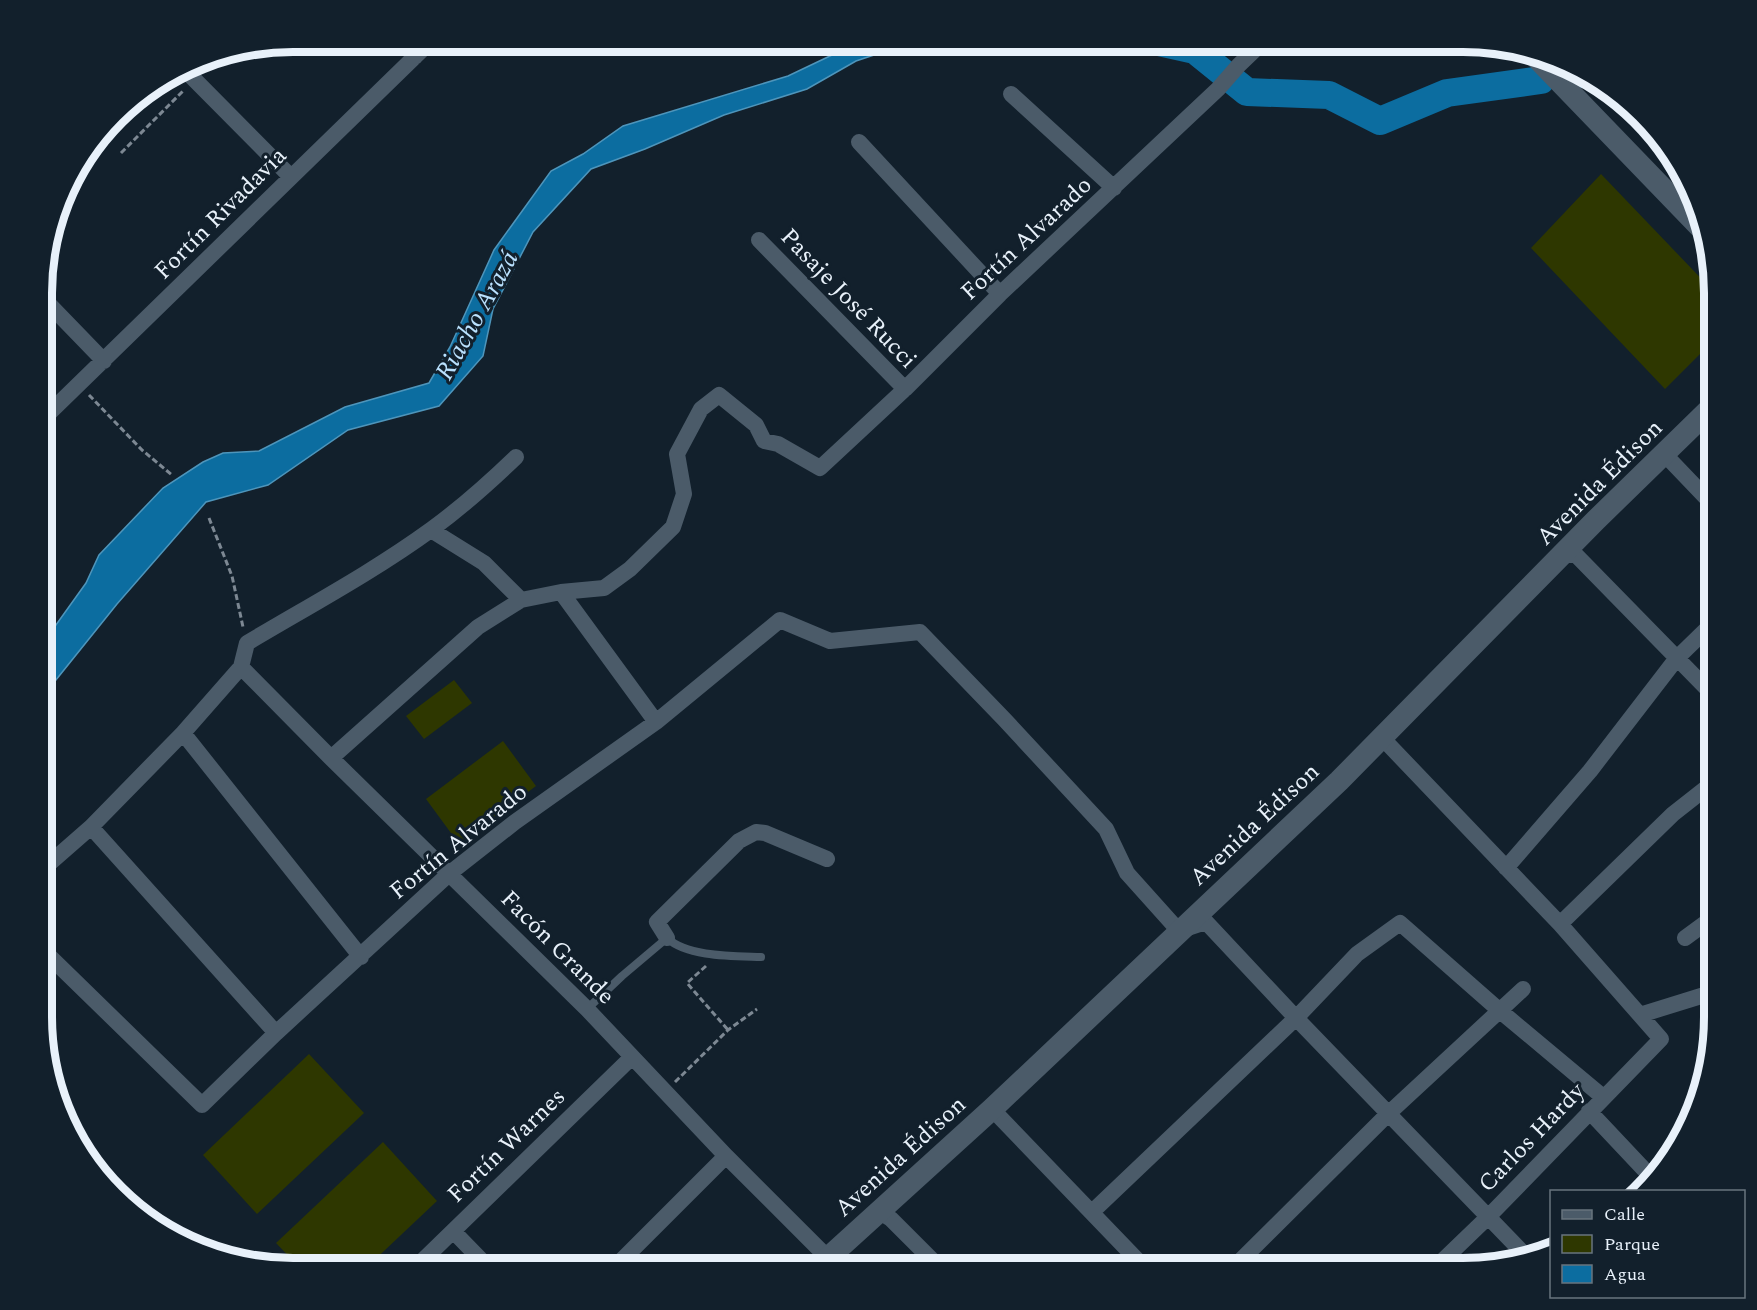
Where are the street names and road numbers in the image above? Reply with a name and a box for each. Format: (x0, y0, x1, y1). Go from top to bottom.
street label: Fortín Rivadavia (146, 139, 295, 288)
street label: Fortín Alvarado (953, 168, 1101, 309)
street label: Pasaje José Rucci (772, 220, 925, 377)
street label: Avenida Édison (1528, 411, 1671, 554)
street label: Avenida Édison (1181, 755, 1328, 895)
street label: Fortín Alvarado (382, 775, 535, 909)
street label: Facón Grande (492, 882, 623, 1013)
street label: Carlos Hardy (1470, 1074, 1595, 1201)
street label: Fortín Warnes (439, 1080, 574, 1212)
street label: Avenida Édison (827, 1088, 975, 1226)

